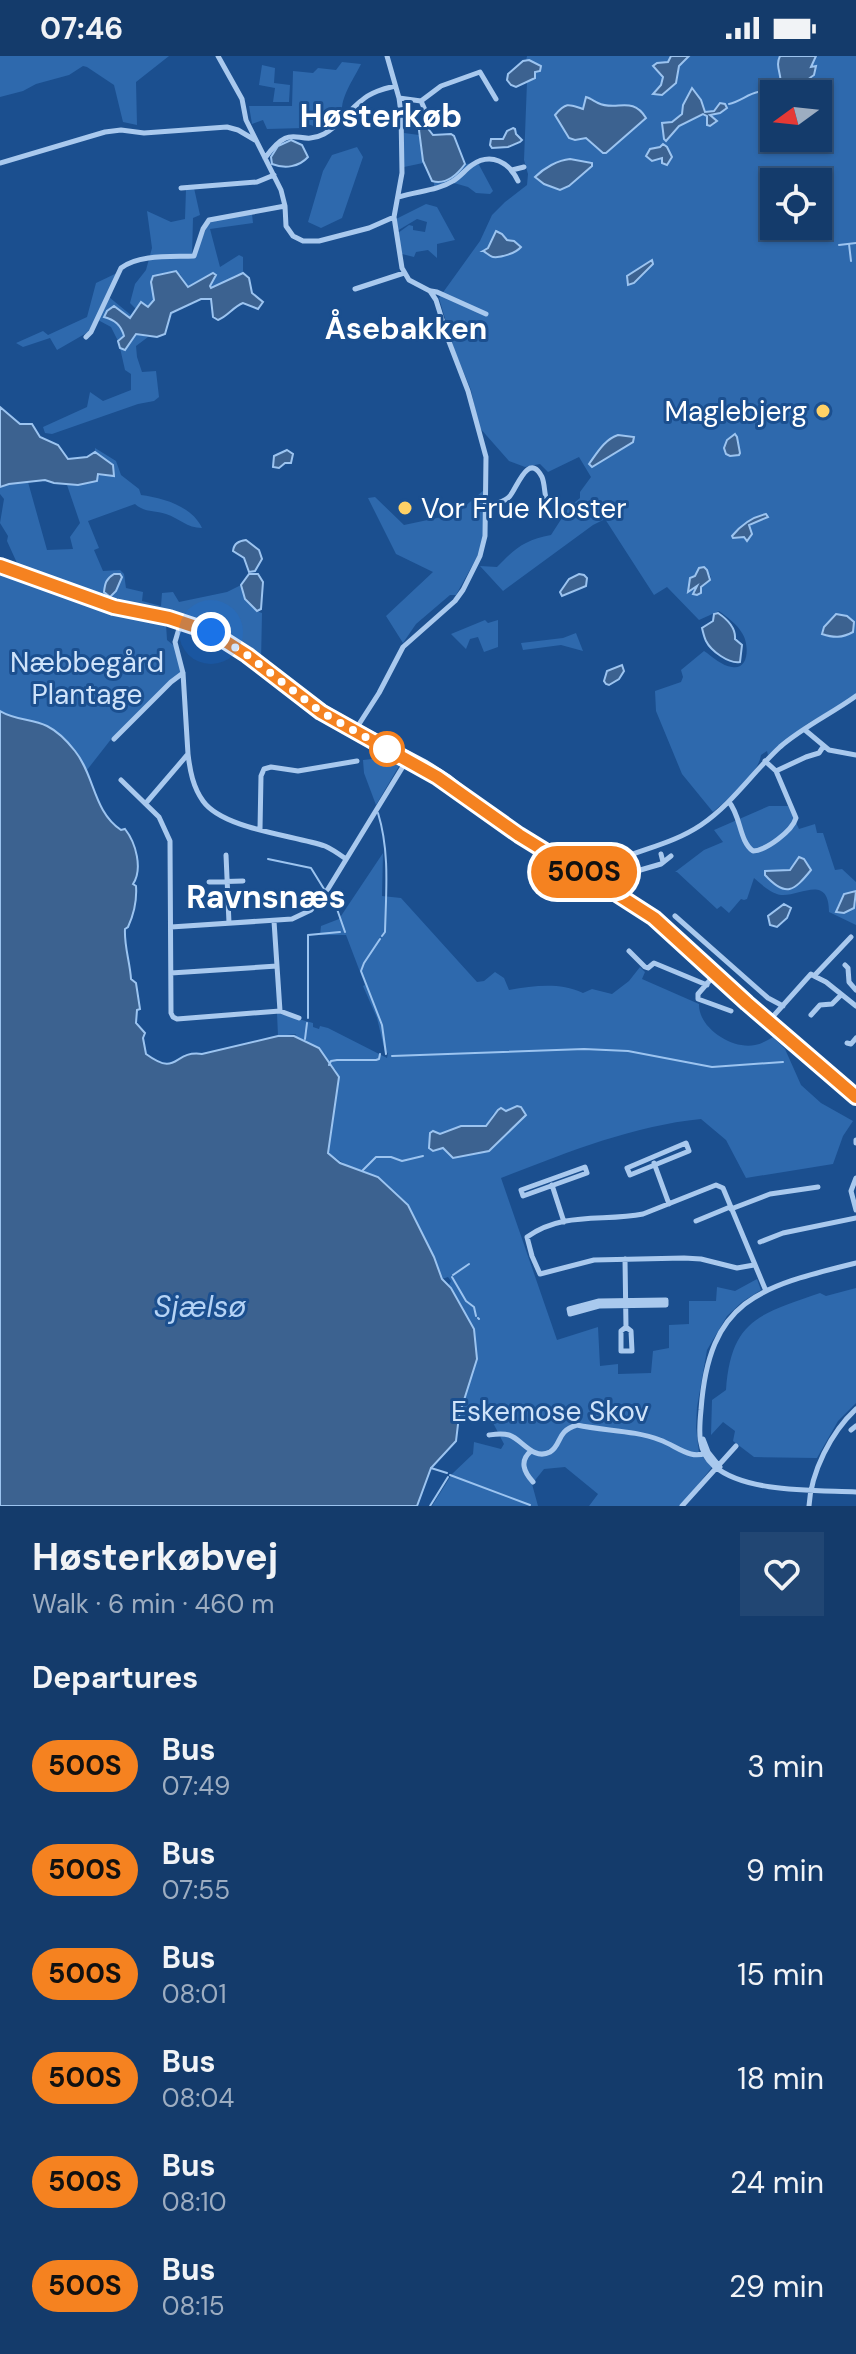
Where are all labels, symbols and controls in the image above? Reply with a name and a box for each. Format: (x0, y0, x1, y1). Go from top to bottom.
text: 07:46 (40, 9, 123, 48)
north arrow (760, 80, 832, 152)
map controls (760, 80, 832, 240)
district label: Høsterkøb (300, 95, 462, 137)
button: locate (760, 168, 832, 240)
district label: Åsebakken (325, 309, 487, 348)
place label: Maglebjerg (665, 393, 807, 430)
marker: Maglebjerg (814, 402, 832, 420)
place label: Vor Frue Kloster (421, 490, 627, 527)
marker: Vor Frue Kloster (396, 499, 414, 517)
your location (191, 612, 231, 652)
park label: Næbbegård Plantage (10, 644, 164, 713)
unlabelled marker (370, 732, 404, 766)
line badge: 500S (528, 846, 640, 898)
text: 500S (547, 853, 621, 890)
district label: Ravnsnæs (186, 876, 346, 918)
water label: Sjælsø (154, 1287, 247, 1326)
park label: Eskemose Skov (451, 1393, 649, 1430)
text: Høsterkøbvej (32, 1532, 278, 1582)
button: heart (740, 1532, 824, 1616)
text: Walk · 6 min · 460 m (32, 1587, 274, 1621)
text: Departures (32, 1658, 198, 1697)
text: Bus (162, 1730, 215, 1769)
text: 500S (48, 1747, 122, 1784)
text: 3 min (747, 1747, 824, 1786)
text: 07:49 (162, 1769, 230, 1803)
text: Bus (162, 1834, 215, 1873)
text: 500S (48, 1851, 122, 1888)
text: 9 min (746, 1851, 824, 1890)
text: 07:55 (162, 1873, 230, 1907)
text: Bus (162, 1938, 215, 1977)
text: 500S (48, 1955, 122, 1992)
text: 15 min (737, 1955, 824, 1994)
text: 08:01 (162, 1977, 227, 2011)
text: Bus (162, 2042, 215, 2081)
text: 500S (48, 2059, 122, 2096)
text: 18 min (737, 2059, 824, 2098)
text: 08:04 (162, 2081, 234, 2115)
text: Bus (162, 2146, 215, 2185)
text: 500S (48, 2163, 122, 2200)
text: 24 min (730, 2163, 824, 2202)
text: 08:10 (162, 2185, 227, 2219)
text: Bus (162, 2250, 215, 2289)
text: 500S (48, 2267, 122, 2304)
text: 29 min (729, 2267, 824, 2306)
text: 08:15 (162, 2289, 225, 2323)

